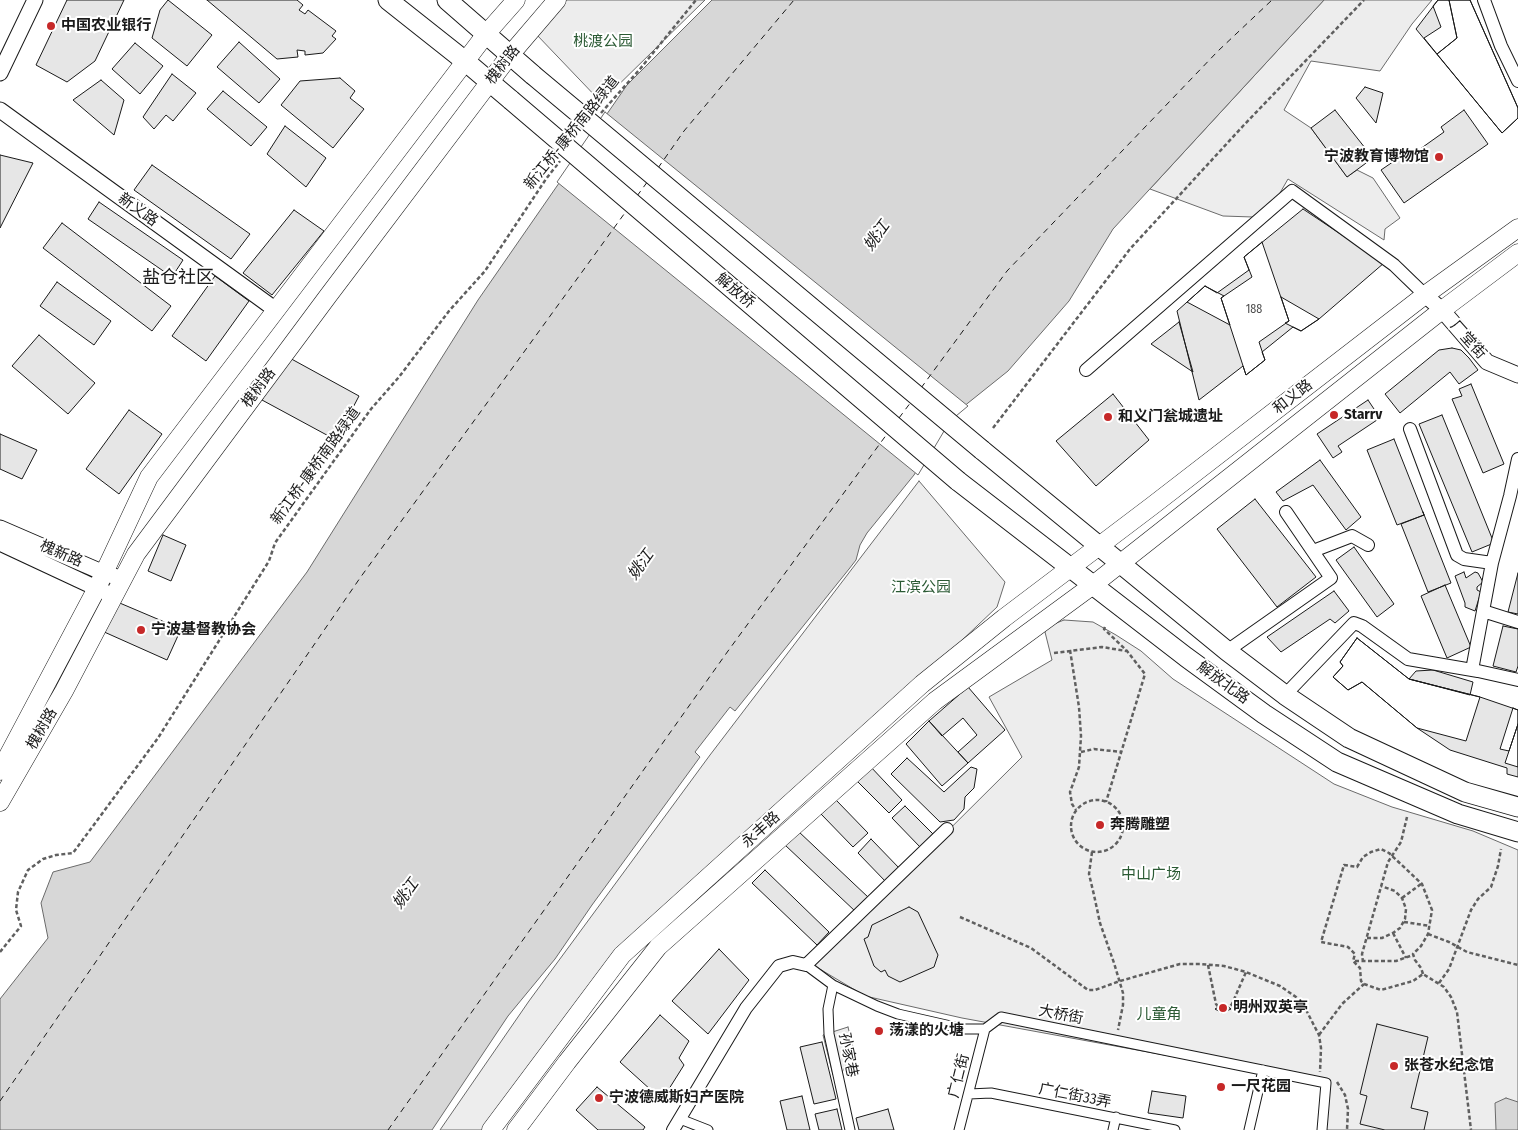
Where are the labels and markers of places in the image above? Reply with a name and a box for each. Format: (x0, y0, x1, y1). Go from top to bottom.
place label: 中国农业银行 (61, 17, 151, 35)
marker: 中国农业银行 (45, 20, 57, 32)
place label: 宁波教育博物馆 (1324, 148, 1429, 166)
marker: 宁波教育博物馆 (1433, 151, 1445, 163)
place label: Starrv (1344, 406, 1382, 424)
place label: 和义门瓮城遗址 (1118, 408, 1223, 426)
marker: Starrv (1328, 409, 1340, 421)
marker: 和义门瓮城遗址 (1102, 411, 1114, 423)
place label: 宁波基督教协会 (151, 621, 256, 639)
marker: 宁波基督教协会 (135, 624, 147, 636)
place label: 奔腾雕塑 (1110, 816, 1170, 834)
marker: 奔腾雕塑 (1094, 819, 1106, 831)
place label: 明州双英亭 (1233, 999, 1308, 1017)
marker: 明州双英亭 (1217, 1002, 1229, 1014)
place label: 荡漾的火塘 (889, 1022, 964, 1040)
marker: 荡漾的火塘 (873, 1025, 885, 1037)
place label: 张苍水纪念馆 (1404, 1057, 1494, 1075)
marker: 张苍水纪念馆 (1388, 1060, 1400, 1072)
place label: 一尺花园 (1231, 1078, 1291, 1096)
marker: 一尺花园 (1215, 1081, 1227, 1093)
place label: 宁波德威斯妇产医院 (609, 1089, 744, 1107)
marker: 宁波德威斯妇产医院 (593, 1092, 605, 1104)

